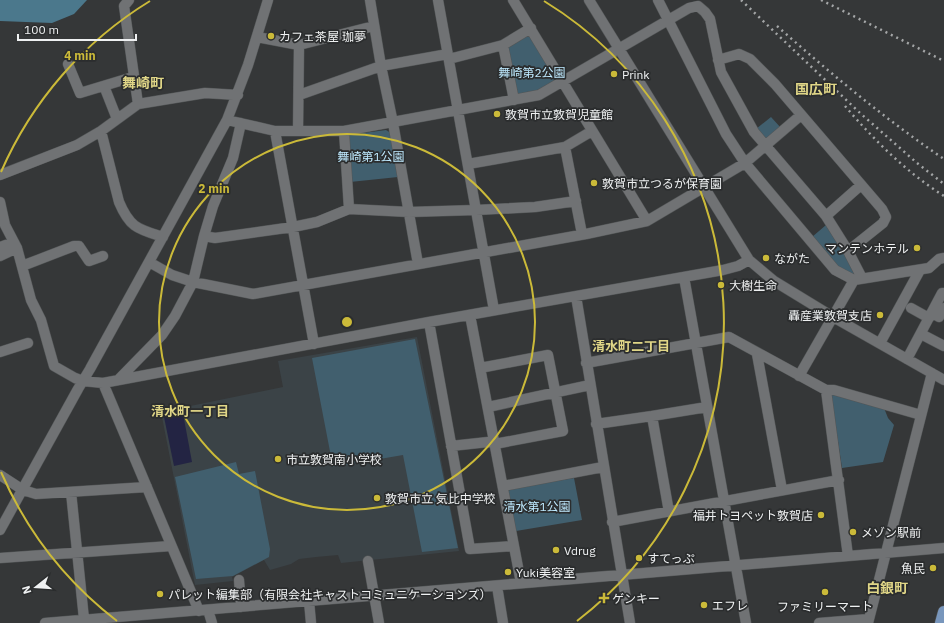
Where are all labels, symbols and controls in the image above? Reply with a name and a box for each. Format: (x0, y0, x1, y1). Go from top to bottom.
scale bar (18, 16, 136, 42)
text: 100 m (24, 22, 59, 37)
place label: カフェ茶屋 珈夢 (279, 29, 366, 44)
marker: カフェ茶屋 珈夢 (266, 31, 276, 41)
text: 4 min (64, 48, 96, 63)
park label: 舞崎第2公園 (498, 65, 566, 80)
place label: Prink (622, 67, 650, 82)
marker: Prink (609, 69, 619, 79)
district label: 舞崎町 (122, 74, 164, 92)
district label: 国広町 (795, 80, 837, 98)
place label: 敦賀市立敦賀児童館 (505, 107, 613, 122)
marker: 敦賀市立敦賀児童館 (492, 109, 502, 119)
park label: 舞崎第1公園 (337, 149, 405, 164)
place label: 敦賀市立つるが保育園 (602, 176, 722, 191)
marker: 敦賀市立つるが保育園 (589, 178, 599, 188)
text: 2 min (198, 181, 230, 196)
place label: マンテンホテル (825, 241, 909, 256)
marker: マンテンホテル (912, 243, 922, 253)
place label: ながた (774, 251, 810, 266)
marker: ながた (761, 253, 771, 263)
place label: 大樹生命 (729, 278, 777, 293)
marker: 大樹生命 (716, 280, 726, 290)
place label: 轟産業敦賀支店 (788, 308, 872, 323)
marker: 轟産業敦賀支店 (875, 310, 885, 320)
centre of rings (340, 315, 354, 329)
district label: 清水町二丁目 (592, 338, 670, 355)
district label: 清水町一丁目 (151, 403, 229, 420)
place label: 市立敦賀南小学校 (286, 452, 382, 467)
marker: 市立敦賀南小学校 (273, 454, 283, 464)
place label: 敦賀市立 気比中学校 (385, 491, 496, 506)
marker: 敦賀市立 気比中学校 (372, 493, 382, 503)
park label: 清水第1公園 (503, 499, 571, 514)
place label: 福井トヨペット敦賀店 (693, 508, 813, 523)
marker: 福井トヨペット敦賀店 (816, 510, 826, 520)
place label: メゾン駅前 (861, 525, 921, 540)
marker: メゾン駅前 (848, 527, 858, 537)
place label: Vdrug (564, 543, 596, 558)
marker: Vdrug (551, 545, 561, 555)
place label: すてっぷ (647, 551, 694, 566)
marker: すてっぷ (634, 553, 644, 563)
place label: 魚民 (901, 561, 925, 576)
marker: 魚民 (928, 563, 938, 573)
place label: Yuki美容室 (516, 565, 575, 580)
north arrow (16, 567, 56, 607)
marker: Yuki美容室 (503, 567, 513, 577)
district label: 白銀町 (866, 579, 908, 597)
text: N (19, 584, 34, 596)
place label: パレット編集部（有限会社キャストコミュニケーションズ） (168, 587, 492, 602)
marker: ファミリーマート (820, 587, 830, 597)
marker: パレット編集部（有限会社キャストコミュニケーションズ） (155, 589, 165, 599)
place label: ゲンキー (612, 591, 660, 606)
marker: ゲンキー (599, 593, 609, 603)
place label: エフレ (712, 598, 748, 613)
place label: ファミリーマート (777, 599, 873, 614)
marker: エフレ (699, 600, 709, 610)

